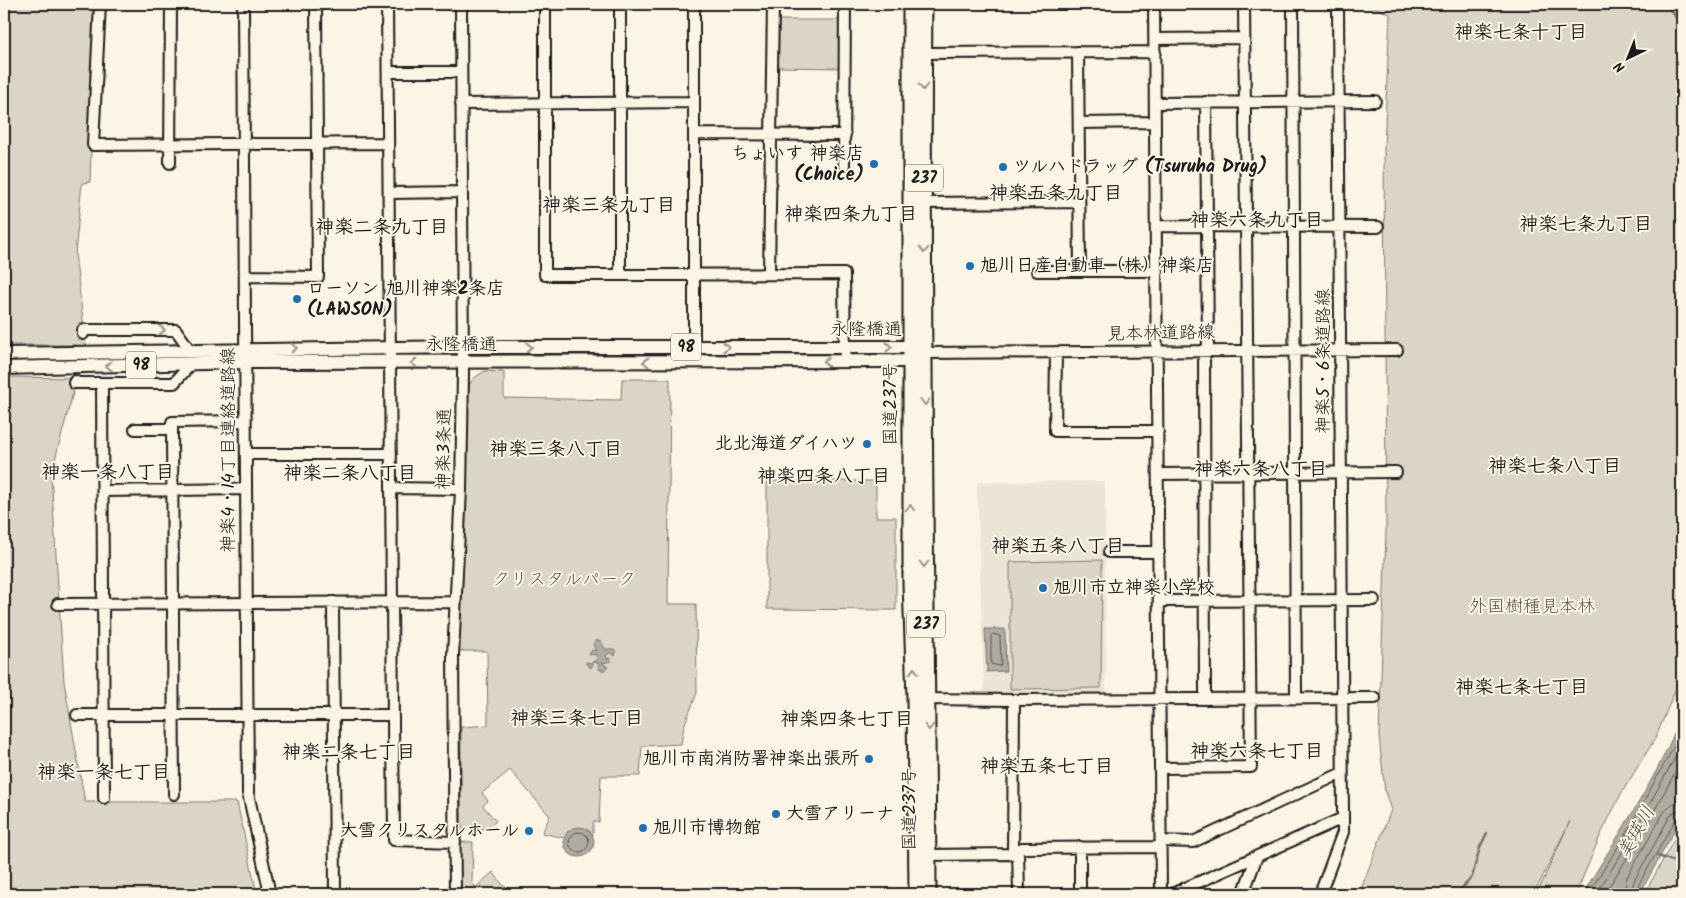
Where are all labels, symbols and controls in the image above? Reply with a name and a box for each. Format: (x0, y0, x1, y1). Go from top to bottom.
district label: 神楽七条十丁目 (1454, 18, 1588, 48)
north arrow (1604, 32, 1654, 82)
text: N (1609, 56, 1631, 78)
one-way arrow (918, 84, 928, 92)
place label: ちょいす 神楽店 (Choice) (731, 140, 864, 190)
place label: ツルハドラッグ (Tsuruha Drug) (1013, 153, 1267, 182)
marker: ちょいす 神楽店 (Choice) (868, 158, 880, 170)
marker: ツルハドラッグ (Tsuruha Drug) (997, 161, 1009, 173)
road number: 237 (905, 164, 943, 192)
district label: 神楽五条九丁目 (989, 179, 1123, 209)
district label: 神楽三条九丁目 (542, 191, 676, 221)
district label: 神楽四条九丁目 (784, 200, 918, 230)
district label: 神楽六条九丁目 (1190, 206, 1324, 236)
district label: 神楽七条九丁目 (1519, 210, 1653, 240)
district label: 神楽二条九丁目 (315, 213, 449, 243)
one-way arrow (919, 246, 929, 254)
place label: 旭川日産自動車（株）神楽店 (980, 252, 1214, 281)
marker: 旭川日産自動車（株）神楽店 (964, 260, 976, 272)
place label: ローソン 旭川神楽2条店 (LAWSON) (307, 275, 504, 325)
street label: 神楽5・6条道路線 (1310, 288, 1339, 434)
marker: ローソン 旭川神楽2条店 (LAWSON) (291, 293, 303, 305)
street label: 永隆橋通 (830, 316, 902, 345)
street label: 見本林道路線 (1107, 319, 1215, 349)
one-way arrow (159, 325, 167, 335)
street label: 永隆橋通 (425, 331, 497, 360)
road number: 98 (671, 334, 701, 361)
one-way arrow (526, 342, 533, 352)
one-way arrow (723, 342, 731, 352)
one-way arrow (886, 342, 893, 352)
one-way arrow (290, 343, 298, 353)
street label: 神楽4・14丁目連絡道路線 (215, 347, 244, 553)
road number: 98 (126, 352, 156, 378)
one-way arrow (642, 357, 650, 367)
one-way arrow (822, 357, 830, 367)
one-way arrow (410, 358, 418, 368)
one-way arrow (104, 361, 112, 371)
street label: 国道237号 (877, 362, 906, 446)
one-way arrow (920, 398, 930, 406)
street label: 神楽3条通 (430, 408, 460, 490)
place label: 北北海道ダイハツ (715, 430, 857, 459)
district label: 神楽三条八丁目 (489, 435, 623, 465)
marker: 北北海道ダイハツ (861, 438, 873, 450)
district label: 神楽七条八丁目 (1488, 452, 1622, 482)
district label: 神楽六条八丁目 (1194, 455, 1328, 485)
district label: 神楽一条八丁目 (41, 458, 175, 488)
district label: 神楽二条八丁目 (283, 459, 417, 489)
district label: 神楽四条八丁目 (757, 462, 891, 492)
one-way arrow (905, 504, 915, 512)
district label: 神楽五条八丁目 (991, 532, 1125, 562)
one-way arrow (919, 561, 929, 569)
park label: クリスタルパーク (492, 566, 636, 595)
place label: 旭川市立神楽小学校 (1053, 574, 1215, 603)
marker: 旭川市立神楽小学校 (1037, 582, 1049, 594)
park label: 外国樹種見本林 (1469, 593, 1595, 622)
road number: 237 (907, 610, 945, 638)
one-way arrow (909, 666, 920, 674)
district label: 神楽七条七丁目 (1455, 673, 1589, 703)
district label: 神楽三条七丁目 (510, 704, 644, 734)
district label: 神楽四条七丁目 (780, 705, 914, 735)
one-way arrow (924, 724, 934, 731)
district label: 神楽六条七丁目 (1190, 737, 1324, 767)
district label: 神楽二条七丁目 (282, 738, 416, 768)
place label: 旭川市南消防署神楽出張所 (643, 745, 859, 774)
district label: 神楽五条七丁目 (980, 752, 1114, 782)
marker: 旭川市南消防署神楽出張所 (863, 753, 875, 765)
district label: 神楽一条七丁目 (37, 758, 171, 788)
street label: 国道237号 (896, 767, 925, 851)
place label: 大雪アリーナ (786, 800, 894, 829)
water label: 美瑛川 (1610, 801, 1664, 865)
marker: 大雪アリーナ (770, 808, 782, 820)
place label: 旭川市博物館 (653, 814, 761, 843)
place label: 大雪クリスタルホール (340, 817, 519, 846)
marker: 旭川市博物館 (637, 822, 649, 834)
marker: 大雪クリスタルホール (523, 825, 535, 837)

